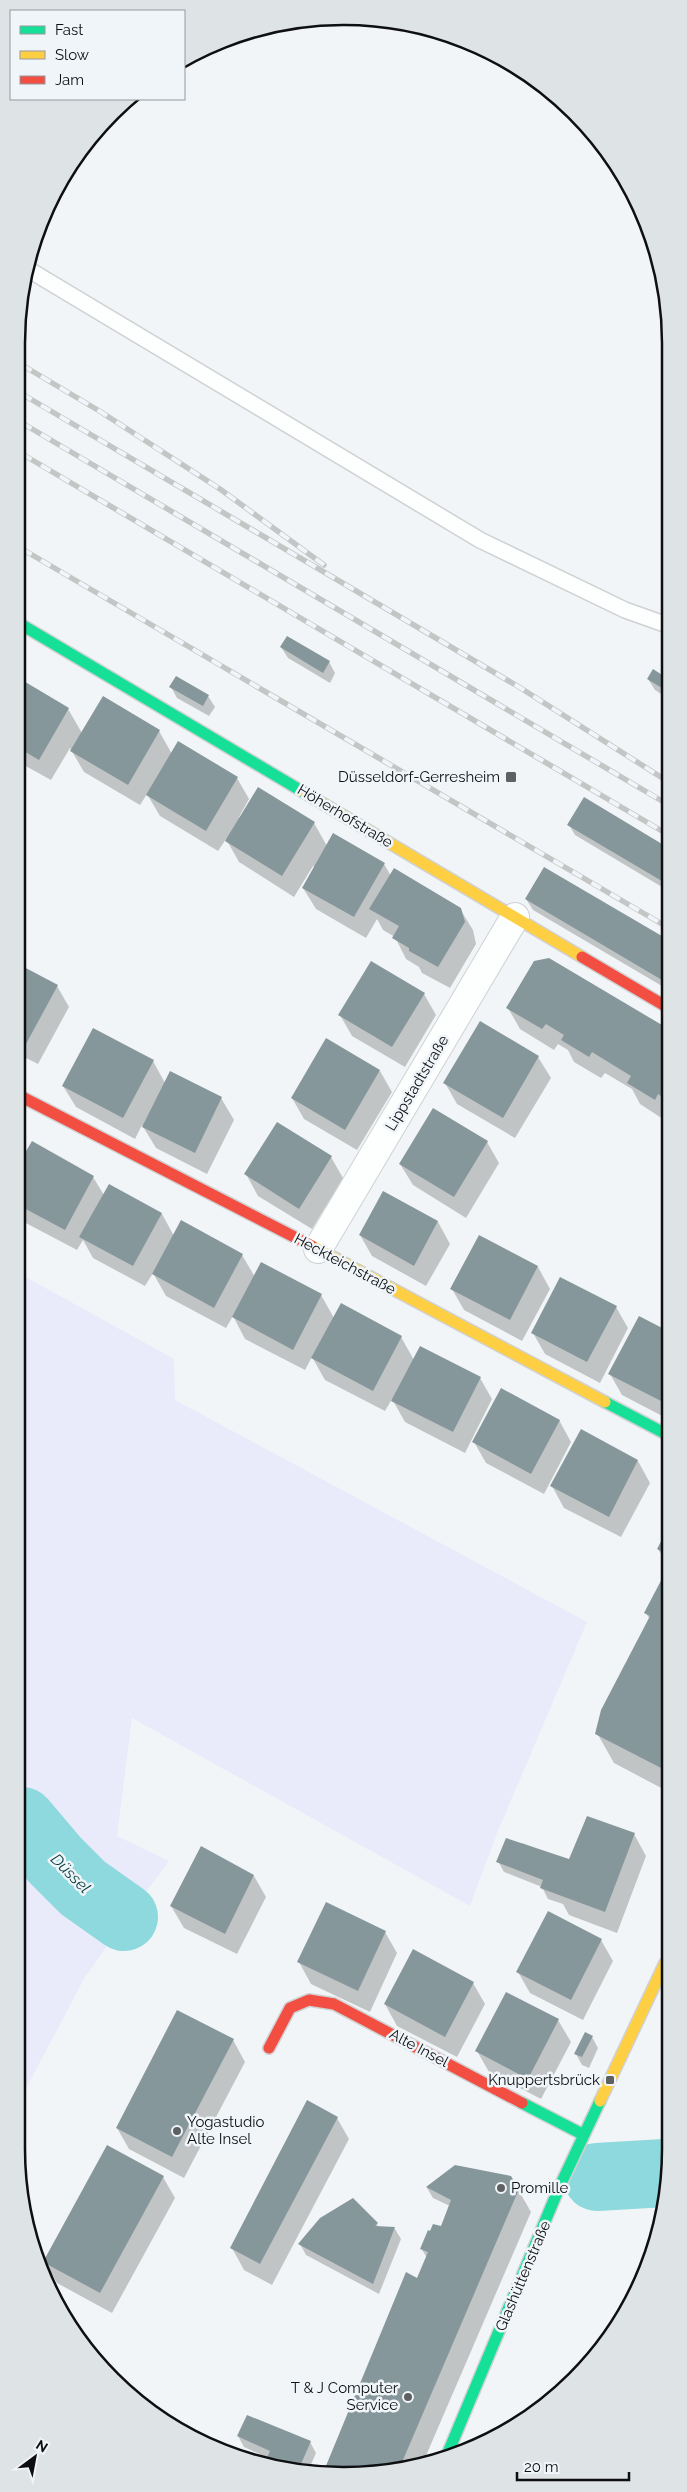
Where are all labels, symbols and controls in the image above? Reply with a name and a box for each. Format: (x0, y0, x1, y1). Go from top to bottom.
legend (10, 10, 185, 100)
text: Fast (55, 21, 83, 39)
text: Slow (55, 46, 89, 64)
text: Jam (55, 71, 84, 89)
place label: Düsseldorf-Gerresheim (338, 768, 500, 786)
marker: Düsseldorf-Gerresheim (504, 770, 518, 784)
street label: Höherhofstraße (294, 780, 396, 852)
street label: Lippstadtstraße (381, 1032, 453, 1134)
street label: Heckteichstraße (291, 1230, 399, 1298)
water label: Düssel (47, 1850, 94, 1897)
street label: Alte Insel (386, 2025, 452, 2071)
place label: Knuppertsbrück (488, 2071, 600, 2089)
marker: Knuppertsbrück (604, 2074, 616, 2086)
place label: Yogastudio Alte Insel (187, 2113, 265, 2148)
marker: Yogastudio Alte Insel (171, 2125, 183, 2137)
place label: Promille (511, 2179, 568, 2197)
marker: Promille (495, 2182, 507, 2194)
street label: Glashüttenstraße (492, 2218, 554, 2334)
place label: T & J Computer Service (291, 2379, 399, 2414)
marker: T & J Computer Service (402, 2391, 414, 2403)
north arrow (10, 2432, 60, 2482)
text: N (33, 2436, 51, 2456)
scale bar (517, 2450, 630, 2482)
text: 20 m (524, 2458, 559, 2476)

